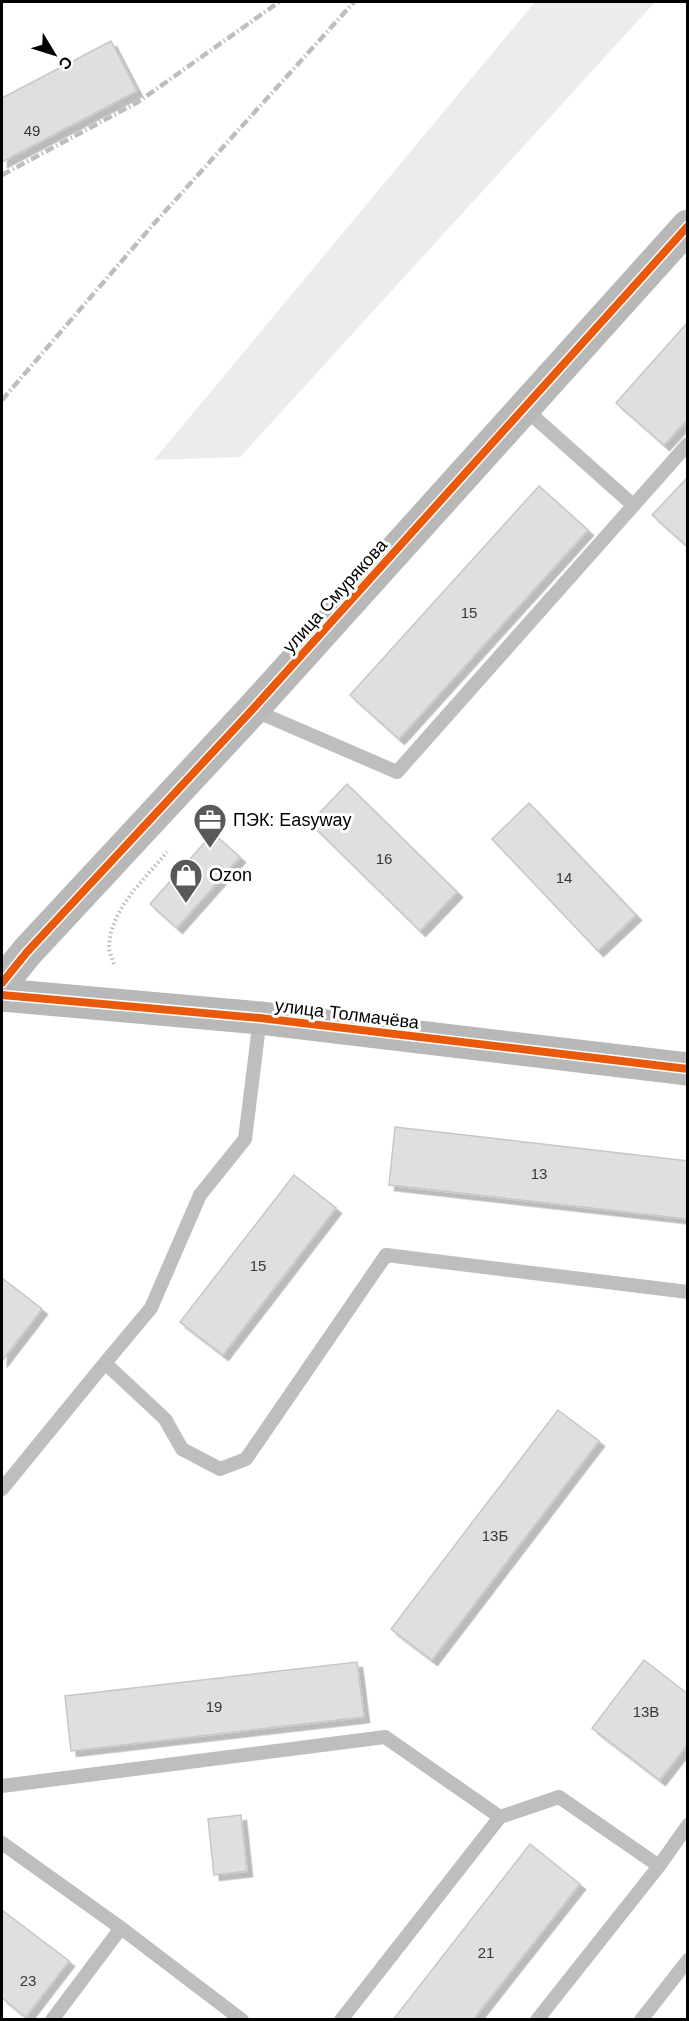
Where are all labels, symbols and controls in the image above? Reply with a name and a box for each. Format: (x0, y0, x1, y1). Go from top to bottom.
north arrow (24, 24, 84, 84)
text: С (55, 53, 76, 73)
house number: 49 (24, 122, 40, 139)
street label: улица Смурякова (279, 534, 392, 657)
house number: 15 (461, 604, 477, 621)
office icon: ПЭК: Easyway (192, 802, 228, 849)
place label: ПЭК: Easyway (233, 810, 351, 830)
house number: 16 (376, 850, 392, 867)
shop icon: Ozon (168, 857, 204, 904)
place label: Ozon (209, 865, 252, 885)
house number: 14 (556, 869, 572, 886)
street label: улица Толмачёва (274, 995, 421, 1033)
house number: 13 (531, 1165, 547, 1182)
house number: 15 (250, 1257, 266, 1274)
house number: 13Б (482, 1527, 508, 1544)
house number: 19 (206, 1698, 222, 1715)
house number: 13В (633, 1703, 659, 1720)
house number: 21 (478, 1944, 494, 1961)
house number: 23 (20, 1972, 36, 1989)

